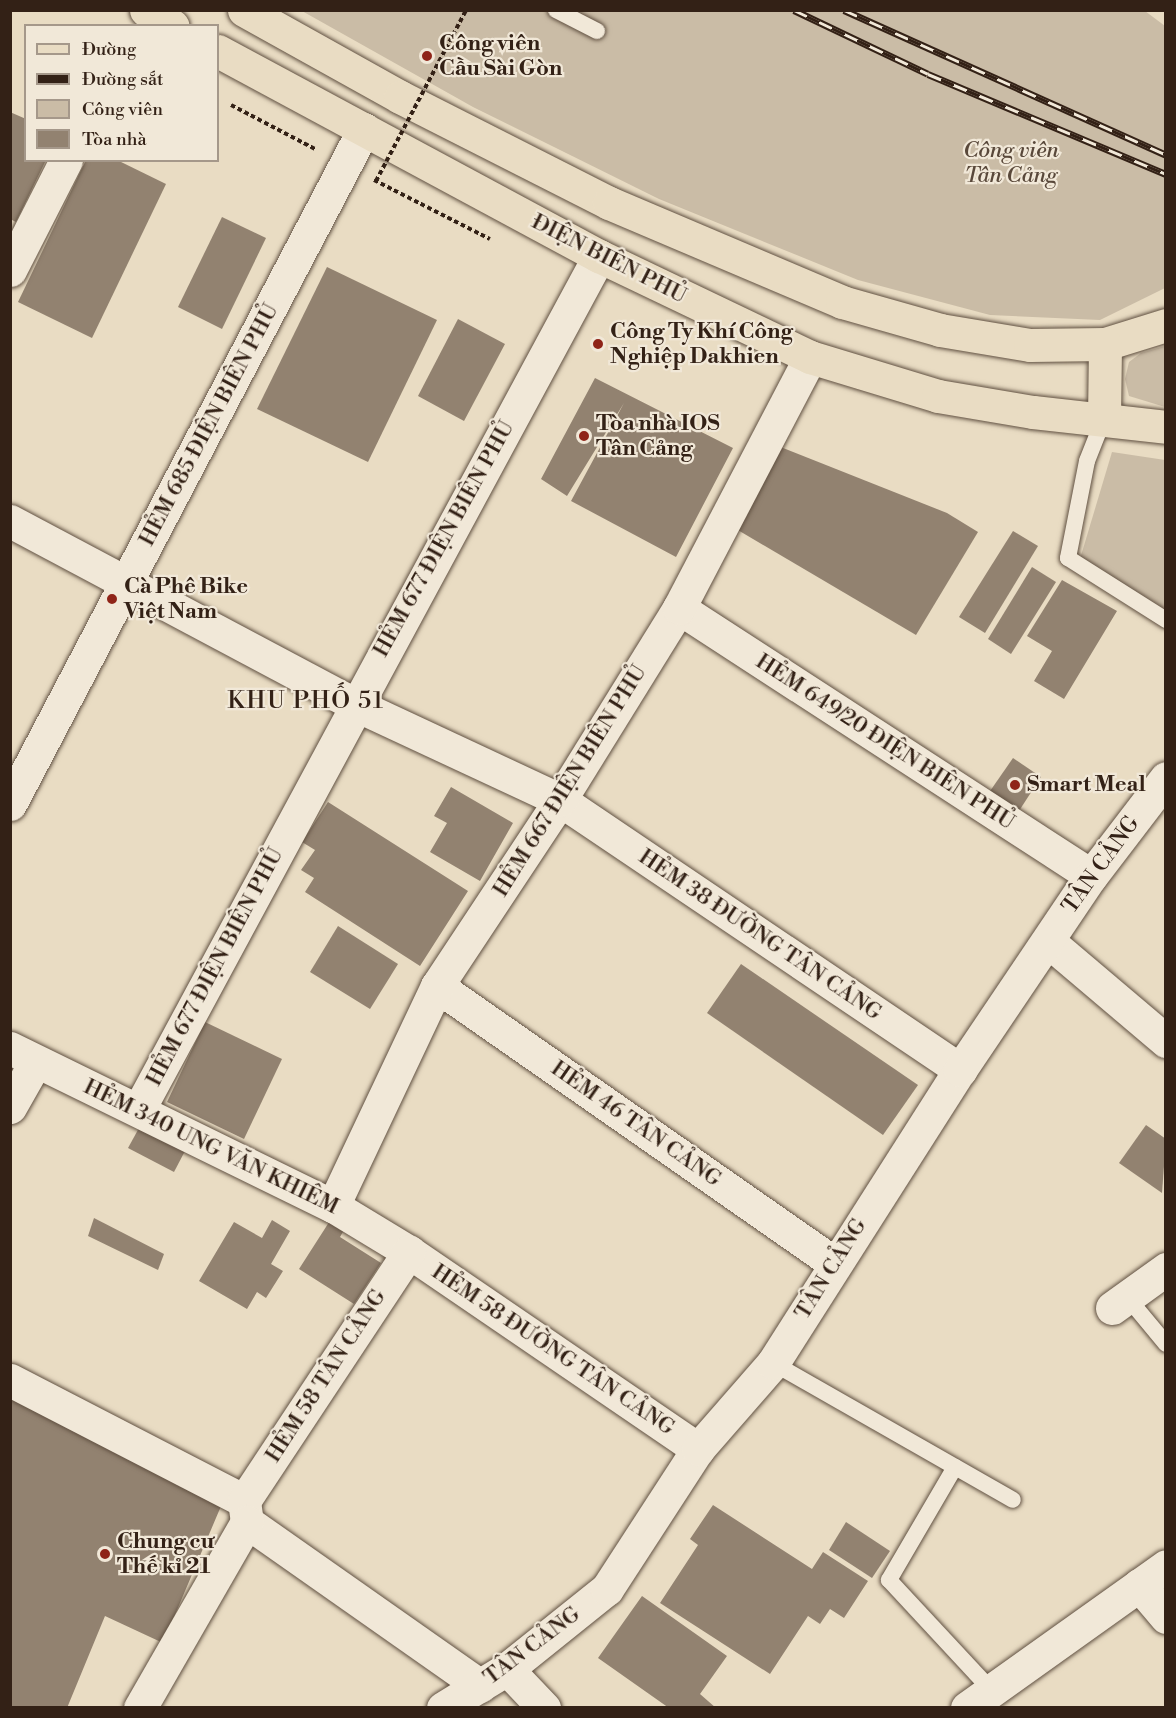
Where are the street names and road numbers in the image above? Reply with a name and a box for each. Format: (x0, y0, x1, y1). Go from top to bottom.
street label: ĐIỆN BIÊN PHỦ (527, 209, 691, 309)
street label: HẺM 685 ĐIỆN BIÊN PHỦ (134, 299, 284, 551)
street label: HẺM 677 ĐIỆN BIÊN PHỦ (368, 416, 520, 662)
street label: HẺM 649/20 ĐIỆN BIÊN PHỦ (751, 648, 1019, 836)
street label: HẺM 667 ĐIỆN BIÊN PHỦ (488, 660, 652, 902)
street label: TÂN CẢNG (1057, 811, 1145, 919)
street label: HẺM 677 ĐIỆN BIÊN PHỦ (141, 843, 289, 1091)
street label: HẺM 38 ĐƯỜNG TÂN CẢNG (634, 844, 886, 1026)
street label: HẺM 46 TÂN CẢNG (546, 1055, 726, 1193)
street label: HẺM 340 UNG VĂN KHIÊM (79, 1074, 343, 1220)
street label: TÂN CẢNG (790, 1214, 872, 1324)
street label: HẺM 58 ĐƯỜNG TÂN CẢNG (427, 1259, 679, 1441)
street label: HẺM 58 TÂN CẢNG (260, 1285, 392, 1467)
street label: TÂN CẢNG (479, 1601, 585, 1691)

